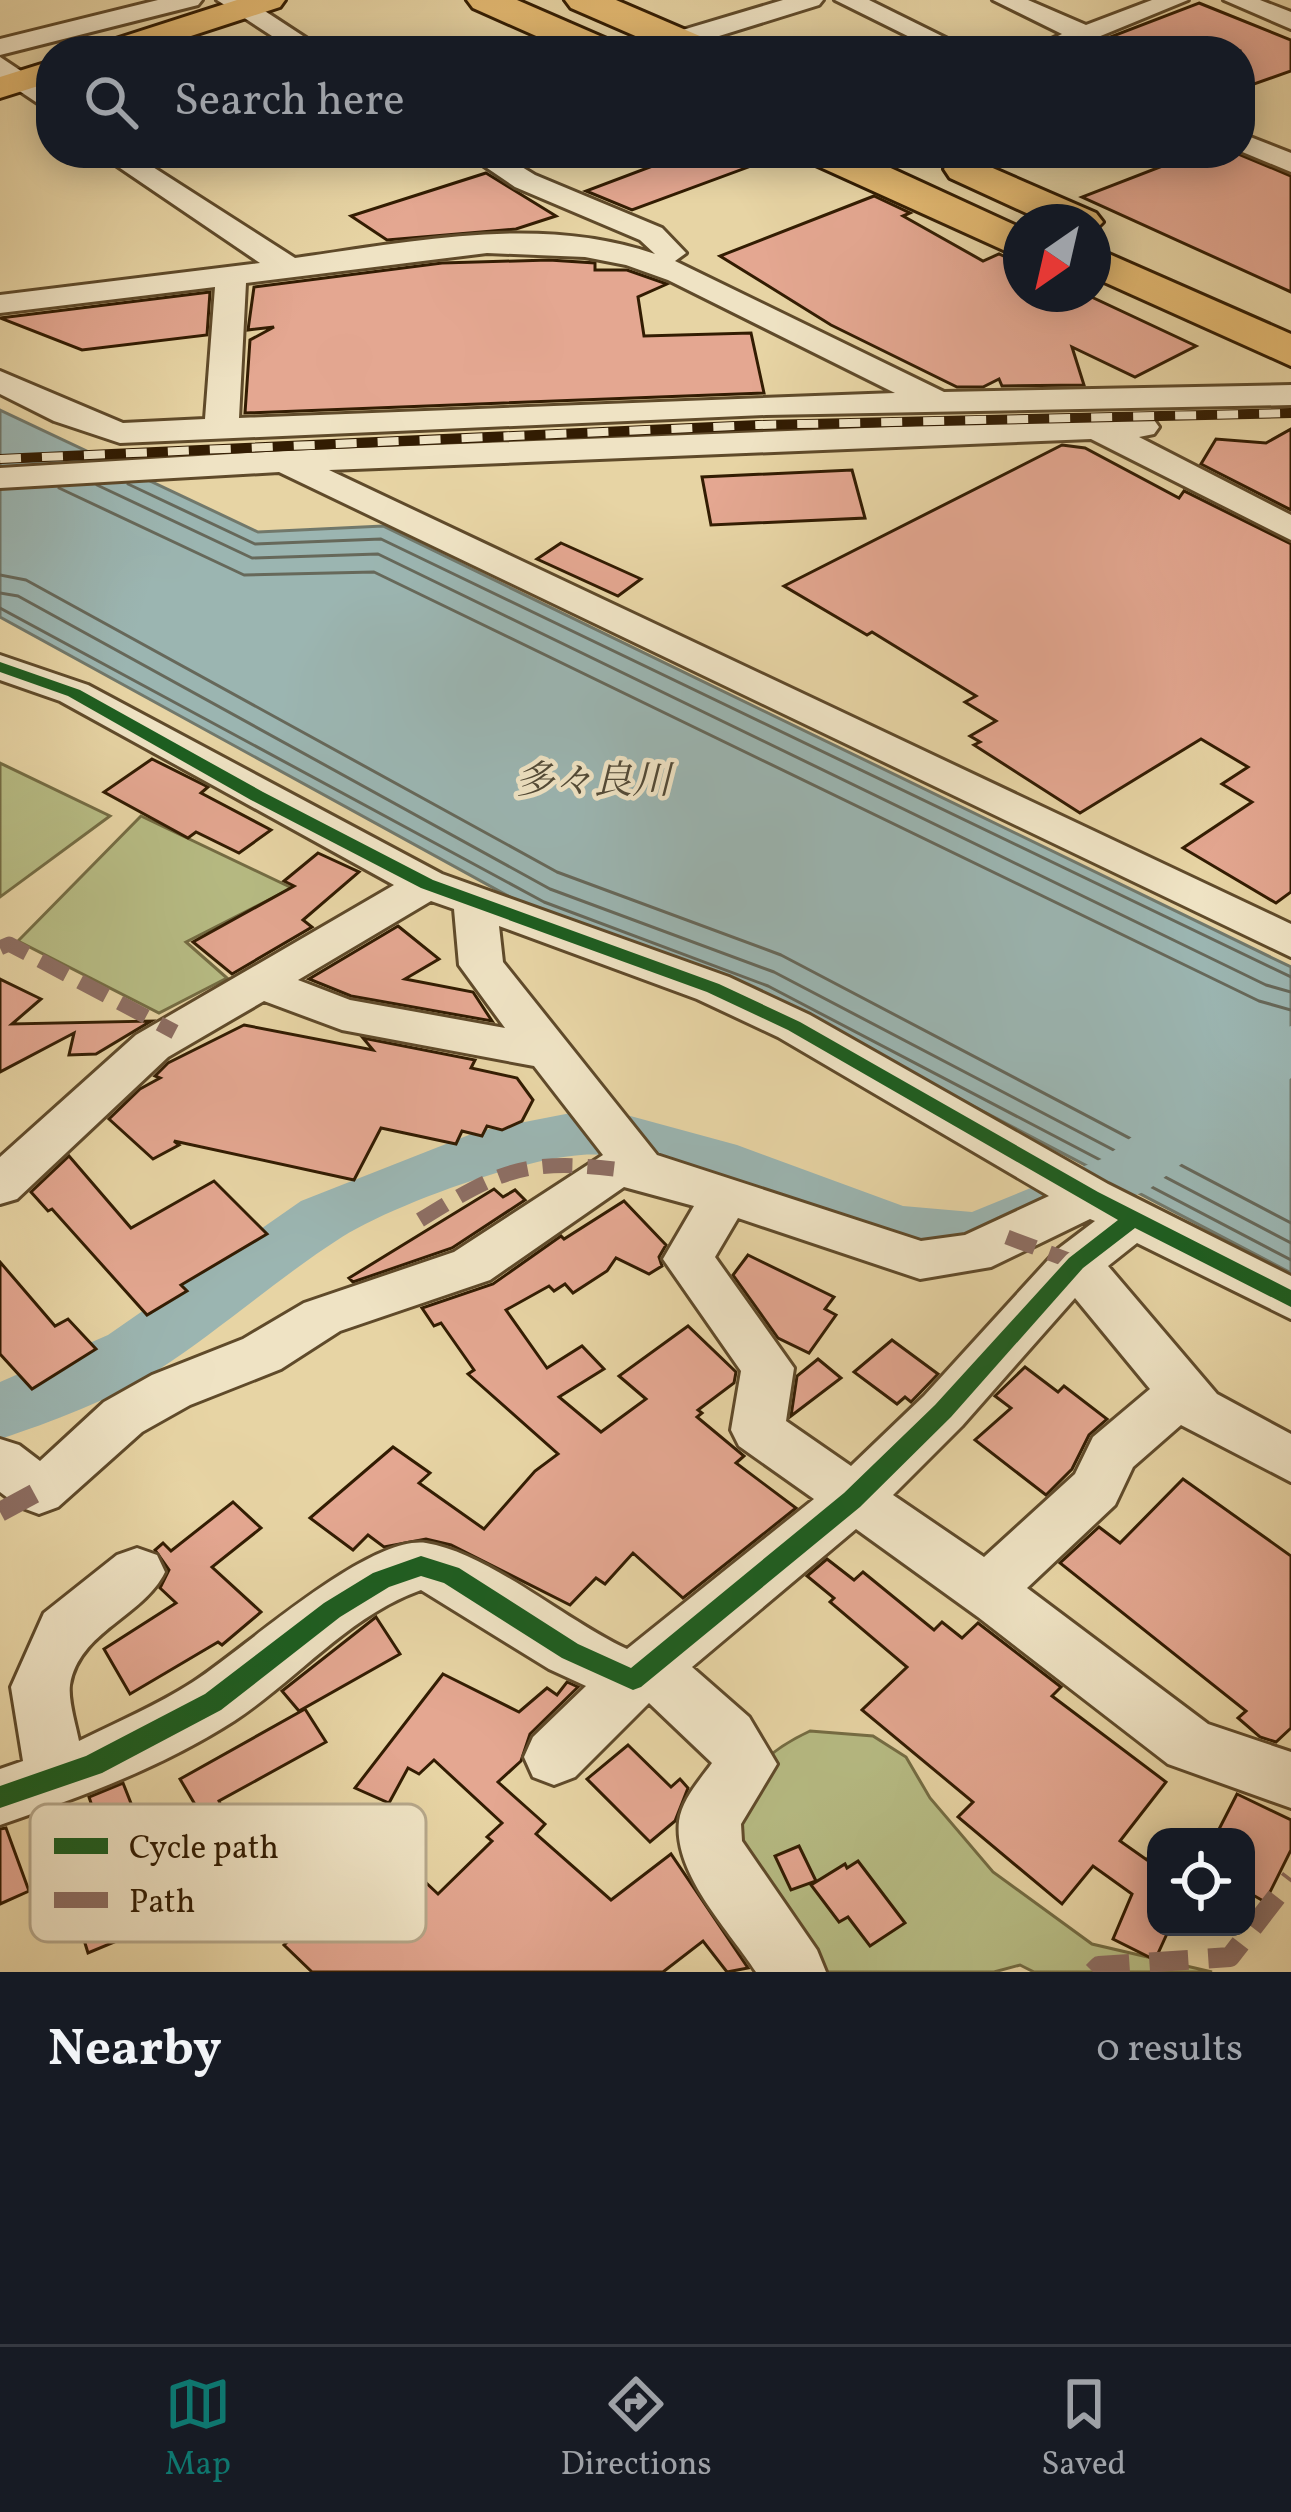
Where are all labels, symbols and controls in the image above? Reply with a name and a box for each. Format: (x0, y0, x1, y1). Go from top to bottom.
search box (36, 36, 1255, 168)
icon: search (78, 69, 144, 135)
text: Search here (174, 71, 405, 134)
north arrow (1003, 204, 1111, 312)
water label: 多々良川 (515, 756, 675, 810)
legend (30, 1804, 426, 1942)
text: Cycle path (129, 1827, 279, 1873)
map controls (1147, 1828, 1255, 1936)
button: locate (1147, 1828, 1255, 1936)
text: Path (129, 1881, 195, 1927)
text: Nearby (48, 2015, 222, 2086)
text: 0 results (1096, 2023, 1243, 2077)
tab: Map (165, 2371, 231, 2489)
tab: Directions (560, 2371, 712, 2489)
tab: Saved (1041, 2371, 1126, 2489)

